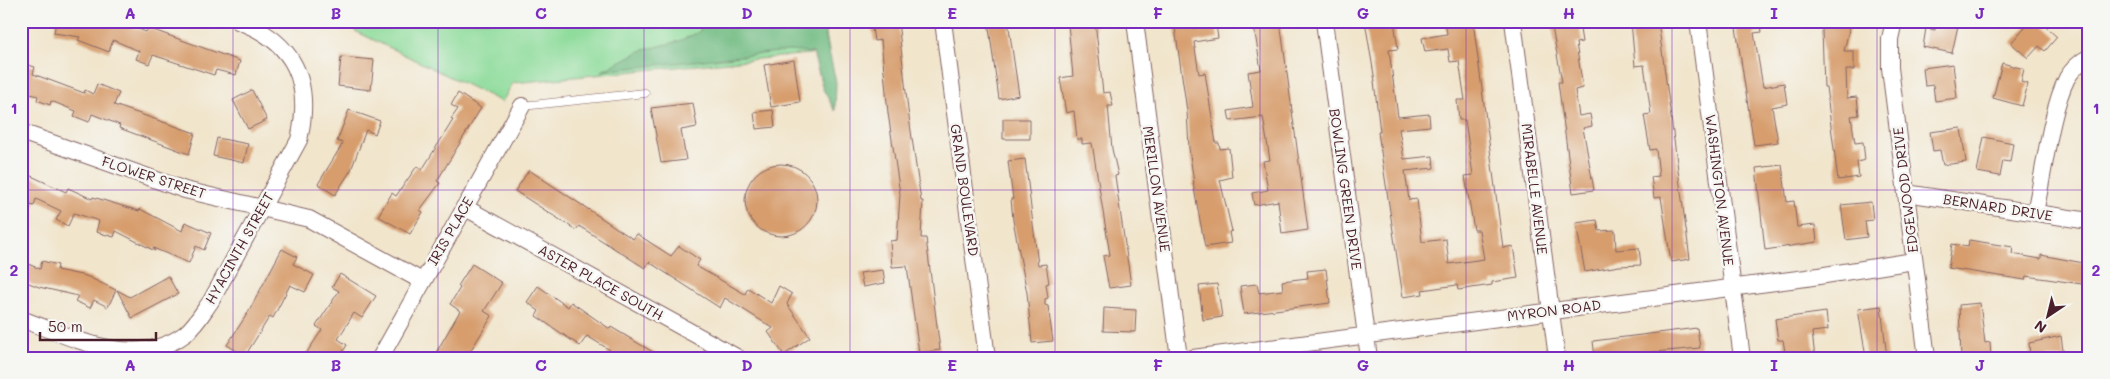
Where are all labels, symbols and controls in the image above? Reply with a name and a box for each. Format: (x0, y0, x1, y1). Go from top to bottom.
text: A (124, 2, 136, 23)
text: B (331, 2, 341, 23)
text: C (535, 2, 547, 23)
text: D (741, 2, 753, 23)
text: E (947, 2, 957, 23)
text: F (1153, 2, 1163, 23)
text: G (1357, 2, 1369, 23)
text: H (1563, 2, 1575, 23)
text: I (1770, 2, 1778, 23)
text: J (1975, 2, 1985, 23)
text: 1 (10, 97, 18, 118)
text: 1 (2092, 97, 2100, 118)
street label: BOWLING GREEN DRIVE (1325, 107, 1367, 271)
street label: WASHINGTON AVENUE (1701, 113, 1739, 267)
street label: MIRABELLE AVENUE (1518, 122, 1552, 256)
street label: GRAND BOULEVARD (946, 123, 984, 257)
street label: MERILLON AVENUE (1139, 125, 1175, 253)
street label: EDGEWOOD DRIVE (1888, 126, 1922, 254)
street label: FLOWER STREET (99, 151, 209, 203)
street label: HYACINTH STREET (200, 188, 278, 307)
street label: BERNARD DRIVE (1942, 189, 2054, 225)
street label: IRIS PLACE (423, 193, 477, 269)
street label: ASTER PLACE SOUTH (535, 240, 667, 324)
text: 2 (10, 259, 19, 280)
text: 2 (2092, 259, 2101, 280)
north arrow (2022, 292, 2072, 342)
street label: MYRON ROAD (1506, 295, 1602, 325)
scale bar (40, 309, 156, 341)
text: 50 m (48, 316, 83, 336)
text: N (2030, 316, 2050, 338)
text: A (124, 354, 136, 375)
text: B (331, 354, 341, 375)
text: C (535, 354, 547, 375)
text: D (741, 354, 753, 375)
text: E (947, 354, 957, 375)
text: F (1153, 354, 1163, 375)
text: G (1357, 354, 1369, 375)
text: H (1563, 354, 1575, 375)
text: I (1770, 354, 1778, 375)
text: J (1975, 354, 1985, 375)

